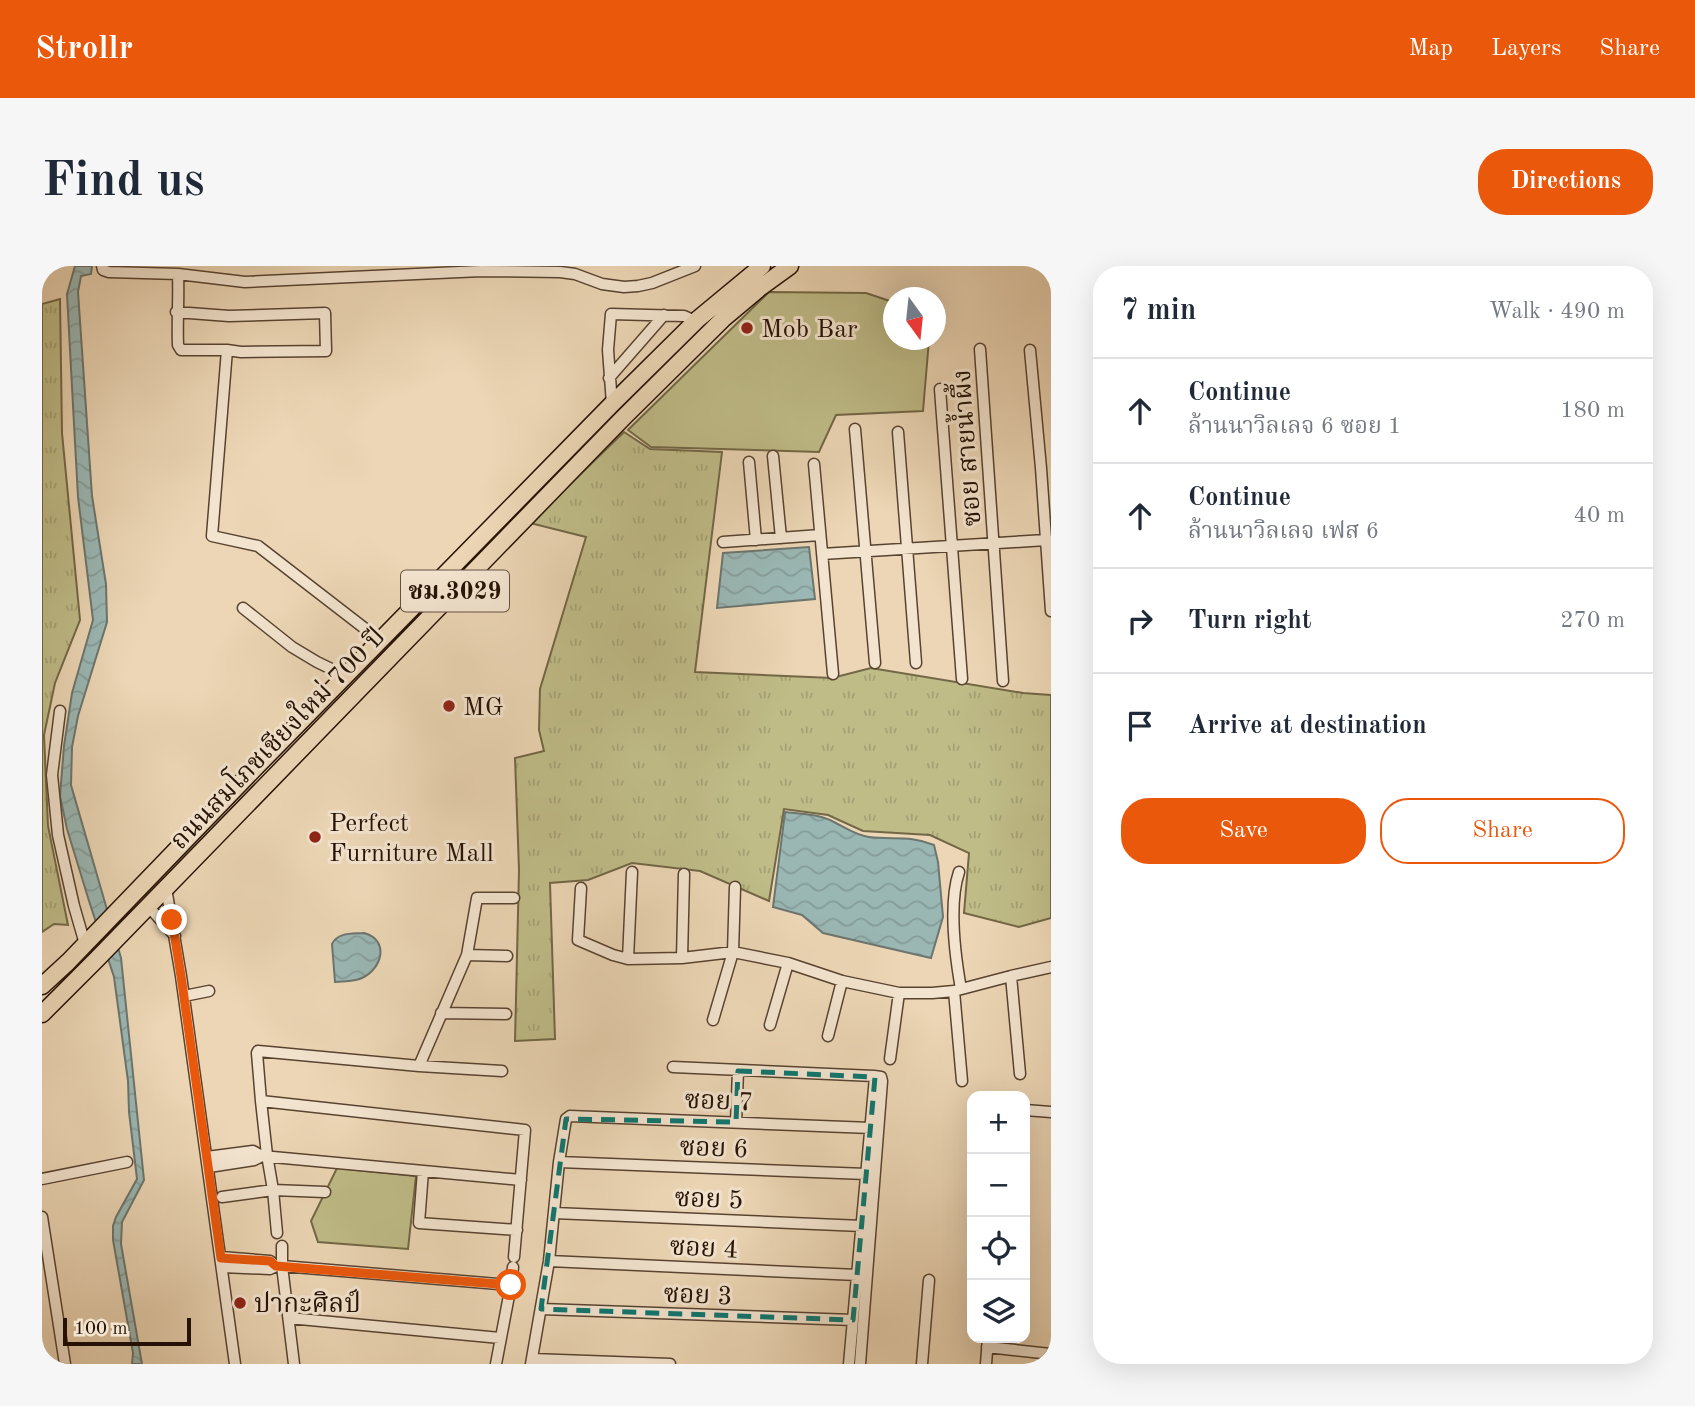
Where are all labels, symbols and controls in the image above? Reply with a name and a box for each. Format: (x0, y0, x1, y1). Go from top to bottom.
text: Strollr (35, 33, 133, 66)
text: Map (1409, 37, 1453, 61)
text: Layers (1491, 37, 1561, 61)
text: Share (1599, 37, 1660, 61)
button: Directions (1478, 149, 1653, 215)
text: Find us (42, 158, 205, 207)
north arrow (883, 287, 946, 350)
text: 7 min (1121, 296, 1196, 326)
text: Walk · 490 m (1489, 300, 1625, 323)
place label: Mob Bar (761, 317, 858, 343)
marker: Mob Bar (739, 320, 755, 336)
street label: ซอย สายน้ำผึ้ง (942, 369, 986, 528)
text: Continue (1188, 380, 1291, 406)
icon: ahead (1121, 392, 1159, 430)
text: 180 m (1560, 399, 1625, 422)
text: ล้านนาวิลเลจ 6 ซอย 1 (1188, 415, 1401, 438)
text: Continue (1188, 485, 1291, 511)
icon: ahead (1121, 497, 1159, 535)
text: 40 m (1574, 504, 1625, 527)
text: ล้านนาวิลเลจ เฟส 6 (1188, 520, 1379, 543)
road number: ชม.3029 (401, 570, 509, 612)
icon: right (1121, 602, 1159, 640)
text: Turn right (1188, 608, 1311, 634)
text: 270 m (1560, 609, 1625, 632)
street label: ถนนสมโภชเชียงใหม่ 700 ปี (161, 619, 391, 855)
place label: MG (463, 695, 504, 721)
marker: MG (441, 698, 457, 714)
icon: arrive (1121, 707, 1159, 745)
text: Arrive at destination (1188, 713, 1427, 739)
button: Save (1121, 798, 1366, 864)
button: Share (1380, 798, 1625, 864)
place label: Perfect Furniture Mall (329, 811, 494, 867)
marker: Perfect Furniture Mall (307, 829, 323, 845)
route end (156, 904, 187, 935)
street label: ซอย 7 (684, 1088, 754, 1116)
map controls (967, 1091, 1030, 1343)
button: + (967, 1091, 1030, 1154)
street label: ซอย 6 (679, 1135, 749, 1163)
button: − (967, 1154, 1030, 1217)
street label: ซอย 5 (674, 1186, 744, 1214)
button: locate (967, 1217, 1030, 1280)
street label: ซอย 4 (669, 1234, 739, 1264)
route start (495, 1269, 526, 1300)
button: layers (967, 1280, 1030, 1343)
street label: ซอย 3 (663, 1282, 733, 1310)
place label: ปากะศิลป์ (254, 1288, 361, 1318)
marker: ปากะศิลป์ (232, 1295, 248, 1311)
scale bar (63, 1315, 191, 1347)
text: 100 m (74, 1320, 127, 1339)

